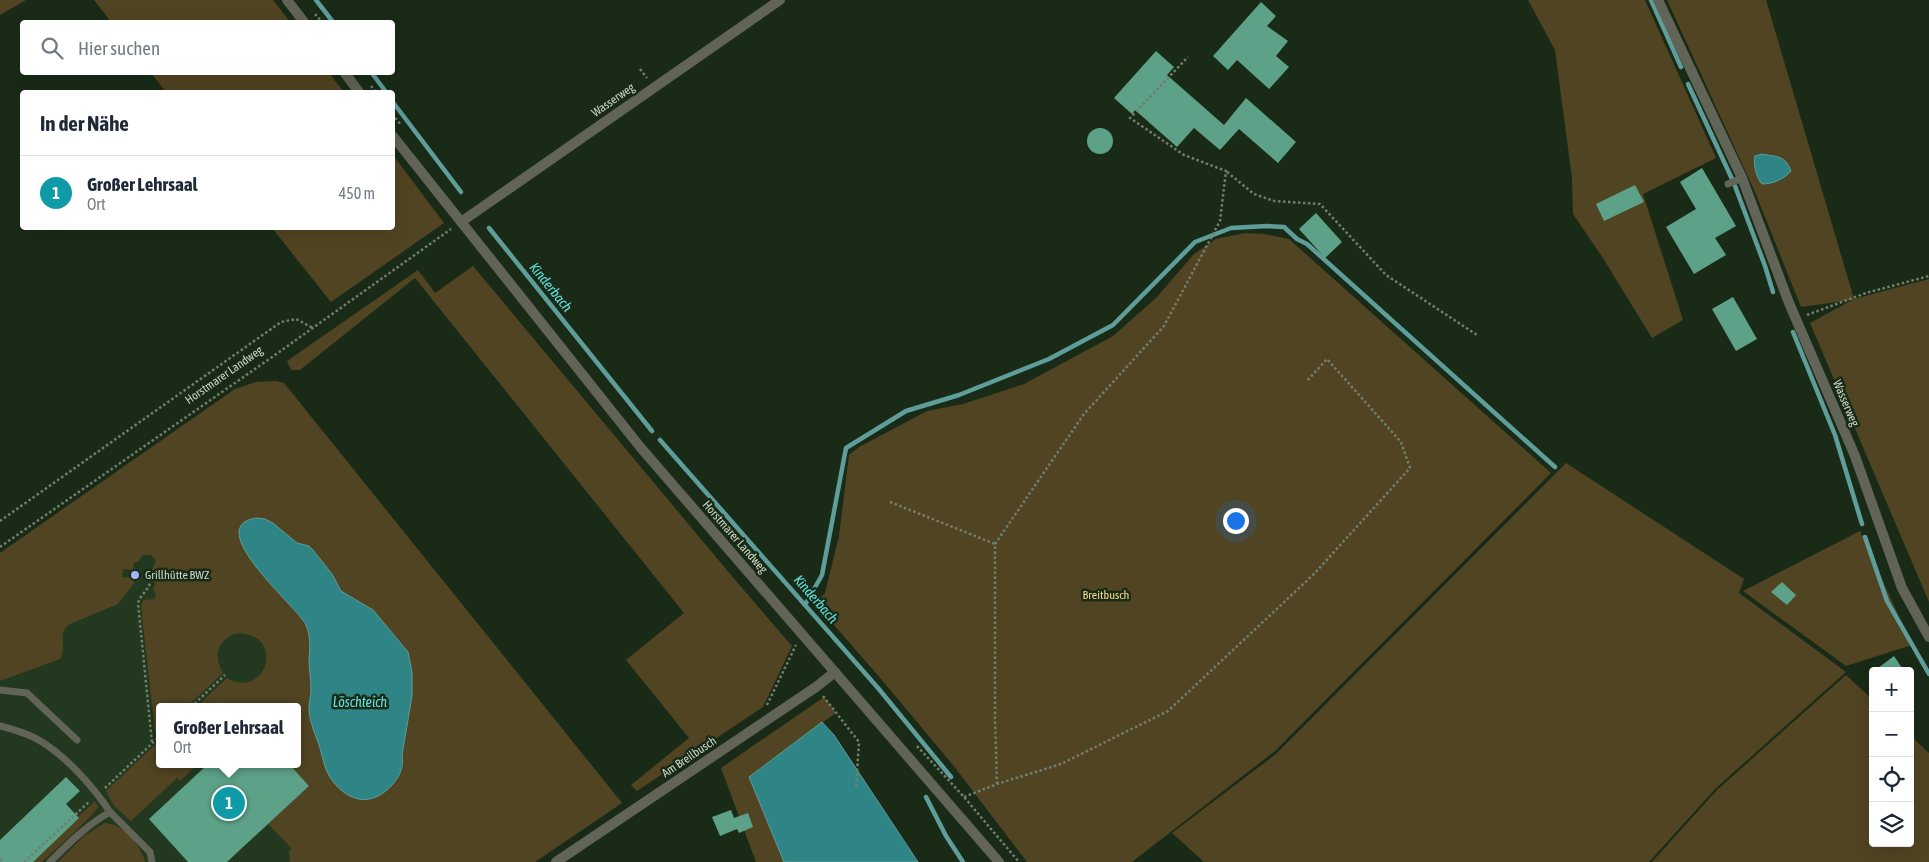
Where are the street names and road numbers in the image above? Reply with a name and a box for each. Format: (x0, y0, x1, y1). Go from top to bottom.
street label: Wasserweg (589, 80, 638, 120)
street label: Horstmarer Landweg (182, 343, 266, 407)
street label: Wasserweg (1830, 378, 1862, 429)
street label: Horstmarer Landweg (700, 498, 771, 577)
street label: Am Breilbusch (659, 734, 719, 780)

